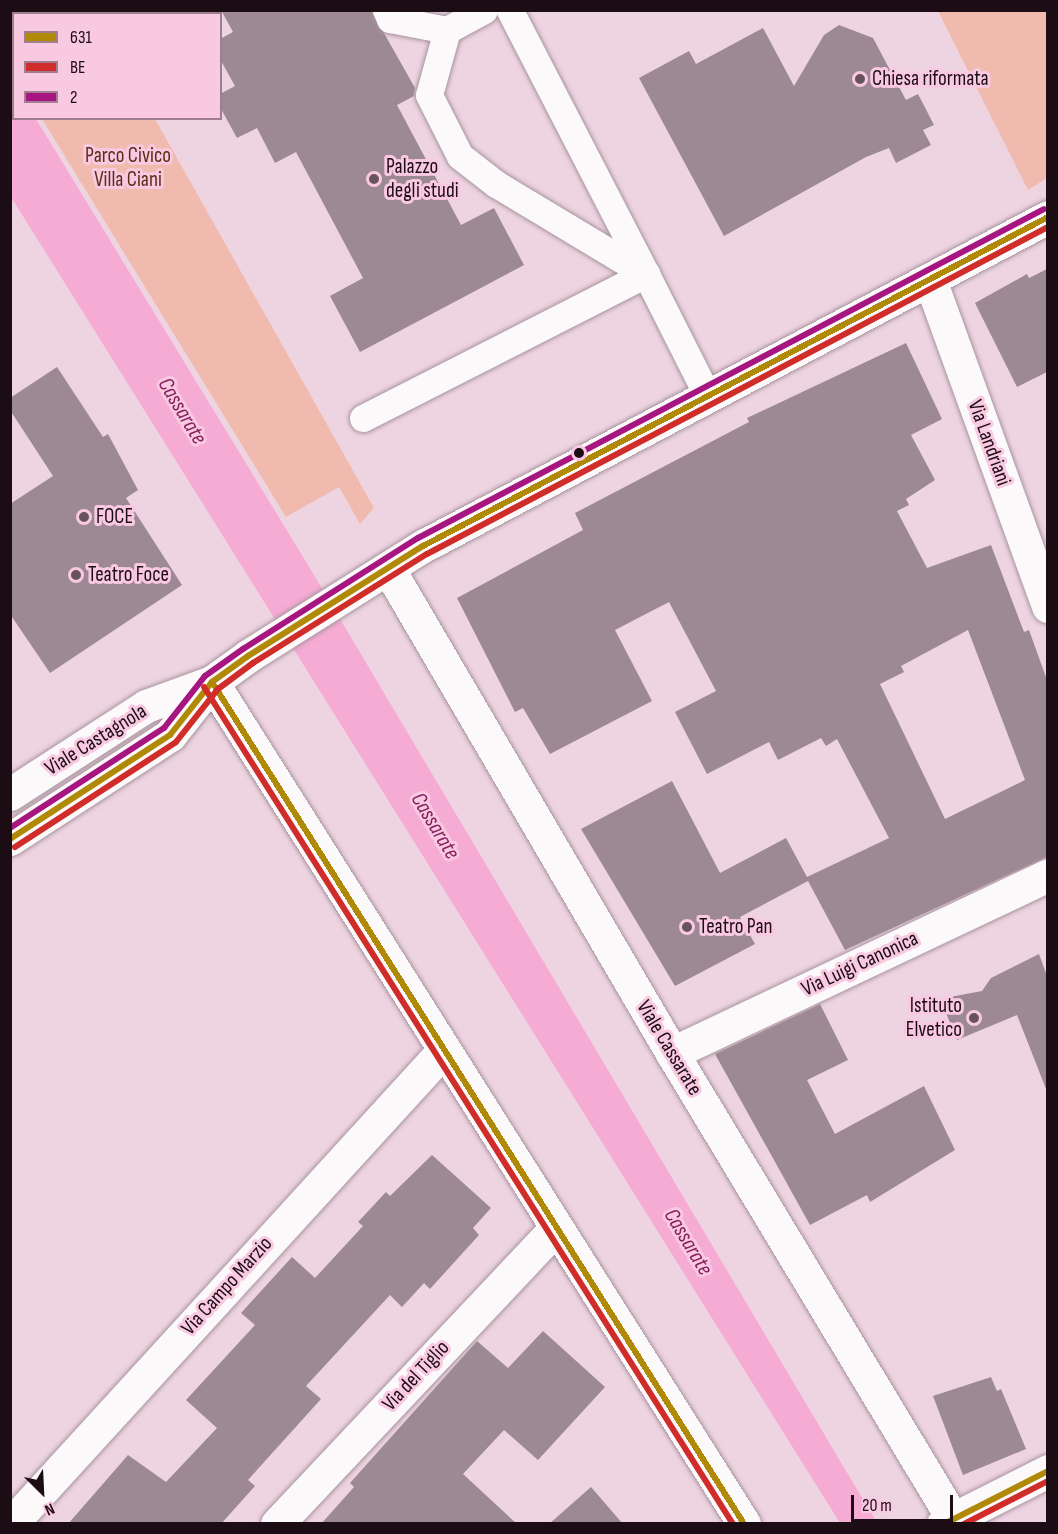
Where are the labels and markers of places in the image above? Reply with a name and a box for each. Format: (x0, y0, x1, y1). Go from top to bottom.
place label: Chiesa riformata (872, 66, 989, 92)
marker: Chiesa riformata (853, 72, 867, 86)
place label: Palazzo degli studi (386, 154, 459, 204)
marker: Palazzo degli studi (367, 172, 381, 186)
unlabelled marker (573, 447, 585, 459)
place label: FOCE (96, 504, 133, 530)
marker: FOCE (77, 510, 91, 524)
place label: Teatro Foce (88, 562, 169, 588)
marker: Teatro Foce (69, 568, 83, 582)
place label: Teatro Pan (699, 914, 772, 940)
marker: Teatro Pan (680, 920, 694, 934)
place label: Istituto Elvetico (906, 993, 962, 1043)
marker: Istituto Elvetico (967, 1011, 981, 1025)

